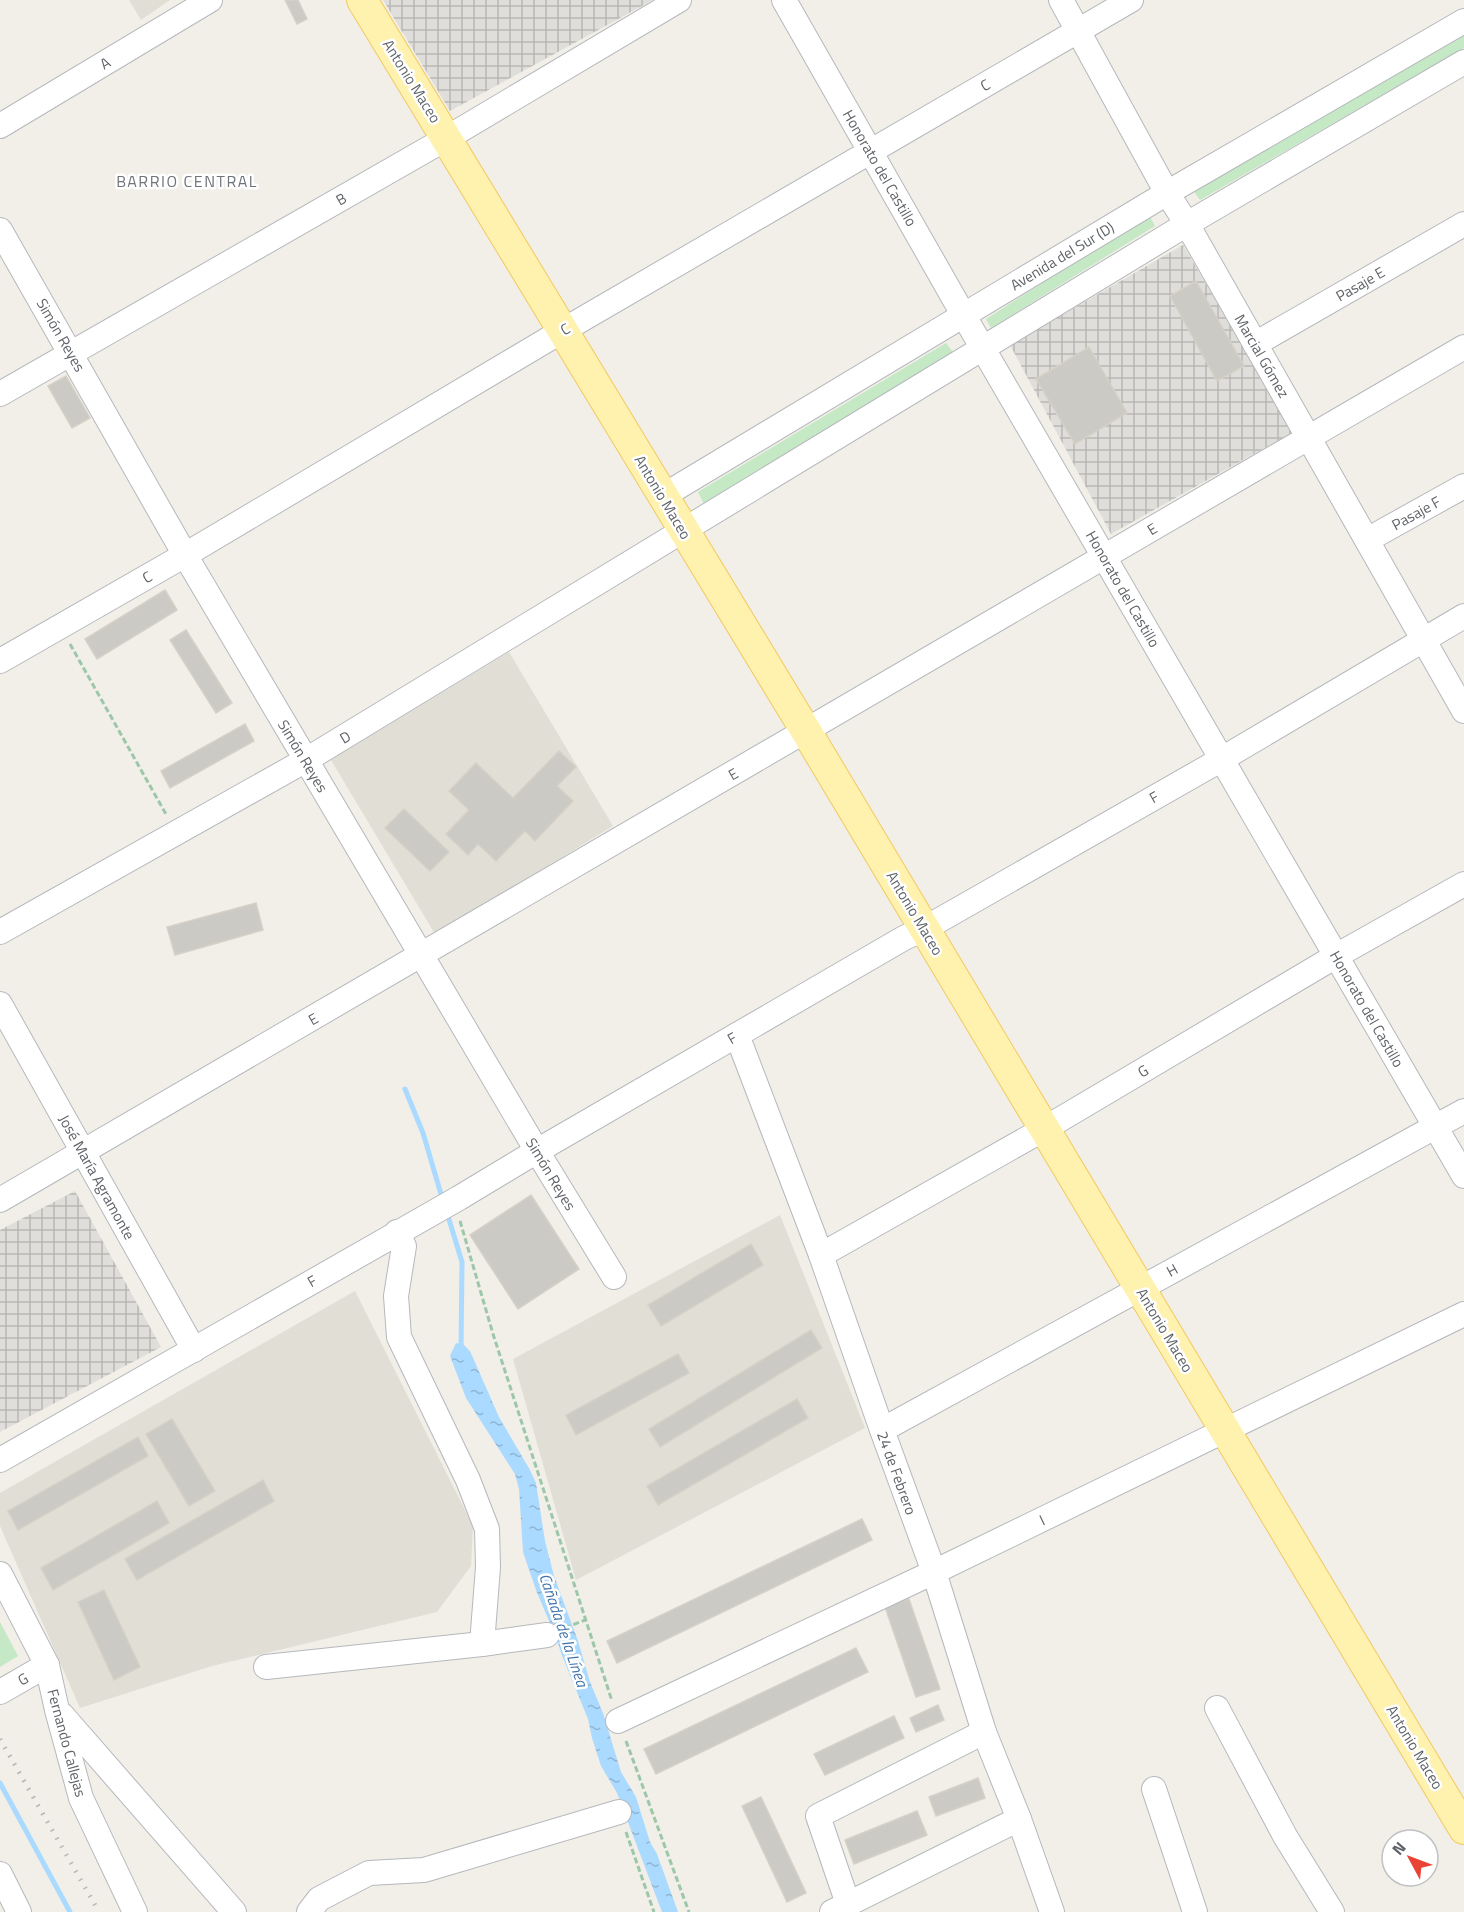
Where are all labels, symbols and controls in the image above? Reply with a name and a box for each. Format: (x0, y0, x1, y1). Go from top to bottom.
street label: Antonio Maceo (377, 35, 447, 127)
street label: A (95, 51, 115, 75)
street label: C (976, 73, 994, 97)
street label: Honorato del Castillo (837, 105, 923, 231)
district label: BARRIO CENTRAL (116, 169, 258, 193)
street label: B (331, 187, 351, 211)
street label: Avenida del Sur (D) (1006, 216, 1118, 296)
street label: Pasaje E (1331, 261, 1389, 307)
street label: Simón Reyes (31, 294, 91, 376)
street label: Marcial Gómez (1229, 310, 1295, 402)
street label: C (556, 317, 574, 341)
street label: Antonio Maceo (629, 450, 697, 544)
street label: Pasaje F (1387, 490, 1445, 536)
street label: E (1143, 517, 1161, 541)
street label: Honorato del Castillo (1080, 526, 1166, 652)
street label: C (138, 565, 156, 589)
street label: Simón Reyes (272, 715, 334, 797)
street label: D (335, 725, 355, 749)
street label: E (724, 762, 742, 786)
street label: F (1145, 785, 1163, 809)
street label: Antonio Maceo (881, 866, 949, 960)
street label: Honorato del Castillo (1324, 946, 1410, 1072)
street label: E (304, 1007, 322, 1031)
street label: F (723, 1026, 741, 1050)
street label: G (1133, 1059, 1153, 1083)
street label: José María Agramonte (53, 1110, 141, 1244)
street label: Simón Reyes (520, 1133, 582, 1215)
street label: H (1162, 1257, 1182, 1283)
street label: F (303, 1269, 321, 1293)
street label: Antonio Maceo (1131, 1283, 1199, 1377)
street label: 24 de Febrero (871, 1428, 923, 1518)
street label: I (1035, 1509, 1049, 1531)
water label: Cañada de la Línea (533, 1570, 595, 1691)
street label: G (13, 1667, 33, 1691)
street label: Fernando Callejas (42, 1686, 92, 1800)
street label: Antonio Maceo (1381, 1700, 1449, 1794)
north arrow (1380, 1828, 1440, 1888)
text: N (1386, 1836, 1411, 1860)

